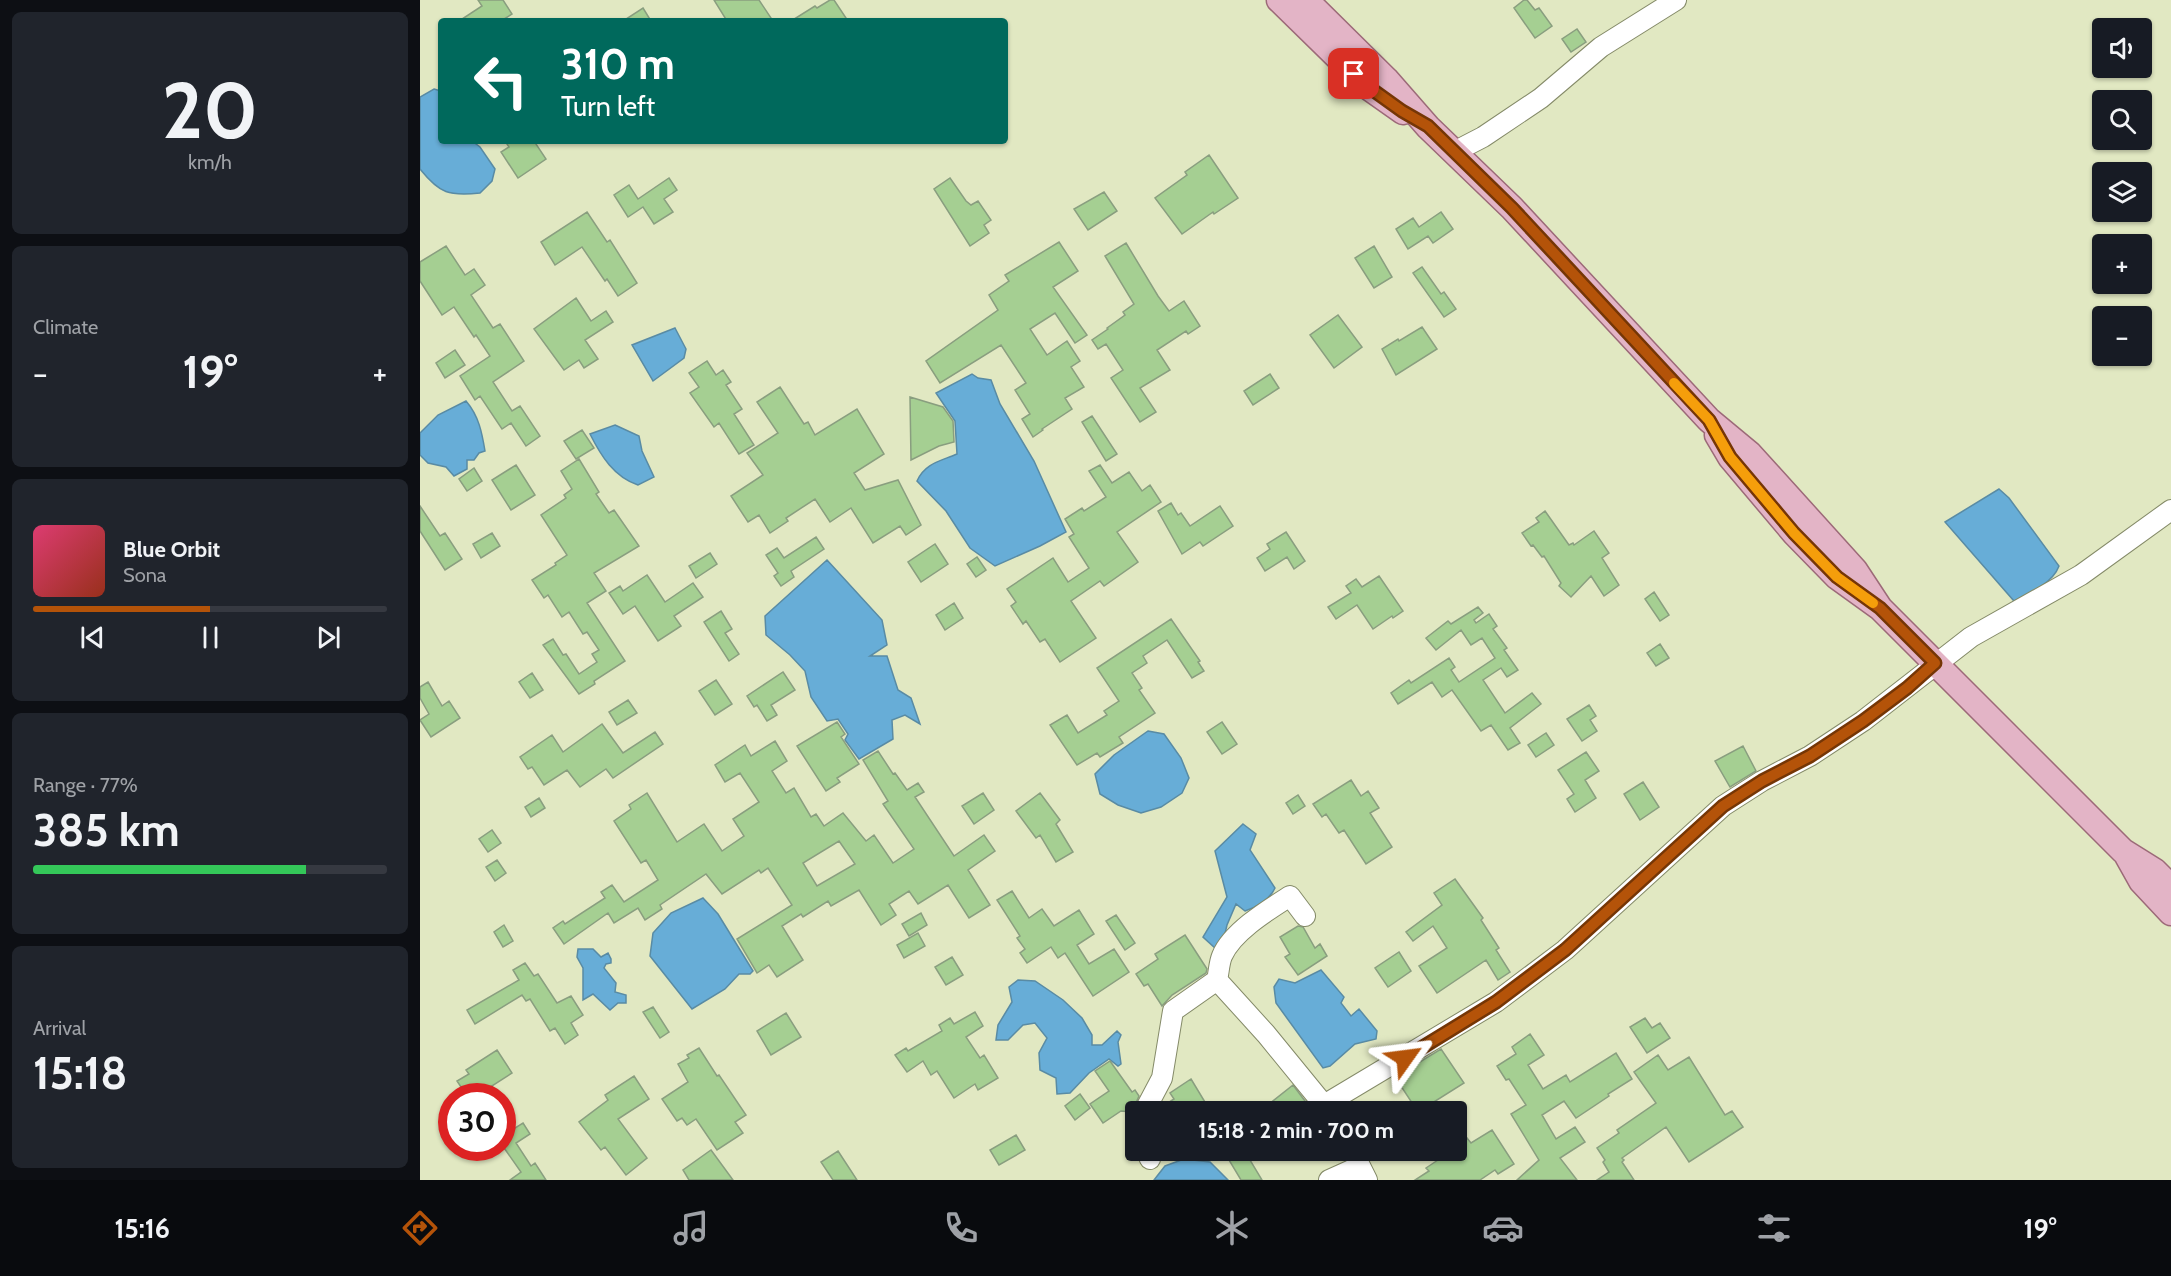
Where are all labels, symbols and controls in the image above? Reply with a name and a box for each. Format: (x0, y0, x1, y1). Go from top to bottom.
map controls (2092, 18, 2152, 366)
button: sound (2092, 18, 2152, 78)
text: 310 m (561, 38, 675, 90)
icon: left (462, 42, 540, 120)
pin (1328, 48, 1379, 99)
icon: arrive (1337, 57, 1370, 90)
text: 20 (162, 63, 258, 158)
text: Turn left (561, 90, 655, 123)
button: search (2092, 90, 2152, 150)
text: km/h (188, 150, 232, 174)
button: layers (2092, 162, 2152, 222)
button: + (2092, 234, 2152, 294)
button: − (2092, 306, 2152, 366)
text: Climate (33, 315, 98, 339)
text: 19° (183, 345, 237, 399)
text: − (33, 353, 48, 393)
text: + (372, 353, 387, 393)
text: Blue Orbit (123, 536, 220, 563)
text: Sona (123, 563, 166, 587)
icon: previous (76, 621, 109, 654)
icon: pause (194, 621, 227, 654)
icon: next (312, 621, 345, 654)
text: Range · 77% (33, 773, 138, 797)
text: 385 km (33, 803, 180, 857)
text: Arrival (33, 1016, 86, 1040)
position arrow (1373, 1026, 1437, 1090)
text: 15:18 (33, 1046, 128, 1100)
speed limit sign: 30 (438, 1083, 516, 1161)
text: 15:18 · 2 min · 700 m (1198, 1117, 1394, 1144)
icon: directions (399, 1207, 441, 1249)
icon: music (670, 1207, 712, 1249)
icon: phone (940, 1207, 982, 1249)
icon: climate (1211, 1207, 1253, 1249)
icon: car (1482, 1207, 1524, 1249)
icon: filters (1753, 1207, 1795, 1249)
text: 15:16 (114, 1212, 170, 1245)
text: 19° (2024, 1212, 2057, 1245)

